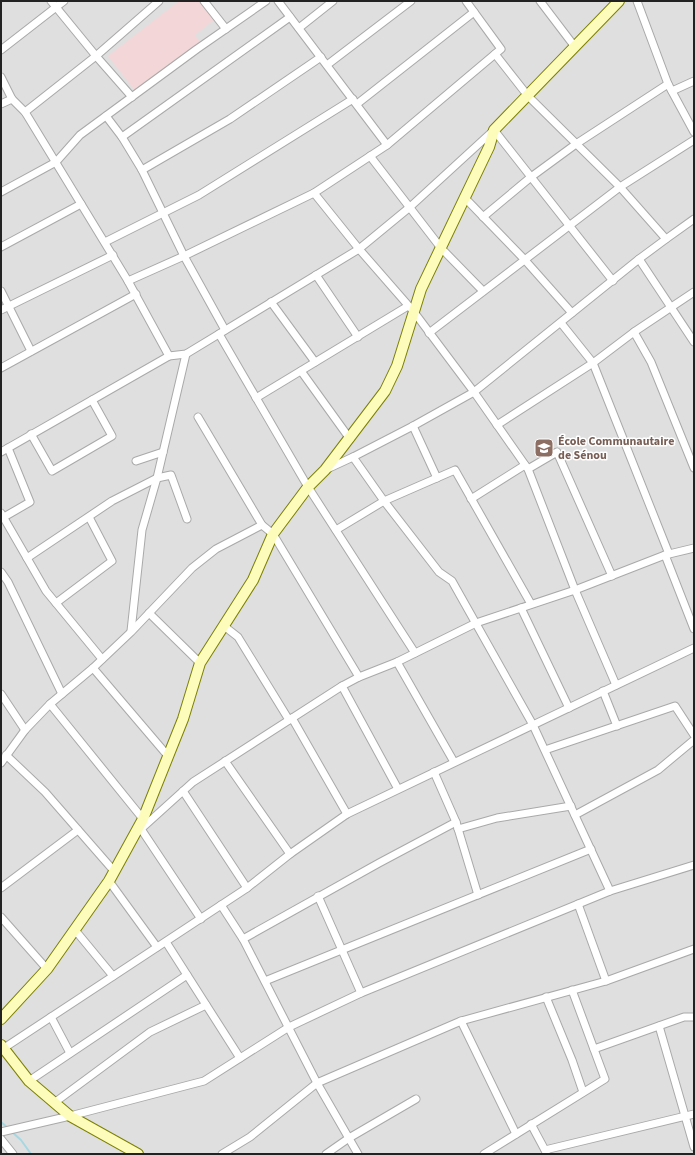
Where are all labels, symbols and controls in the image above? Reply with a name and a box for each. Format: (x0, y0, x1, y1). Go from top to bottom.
place label: École Communautaire de Sénou (558, 433, 674, 464)
school or university icon: École Communautaire de Sénou (533, 437, 555, 459)

